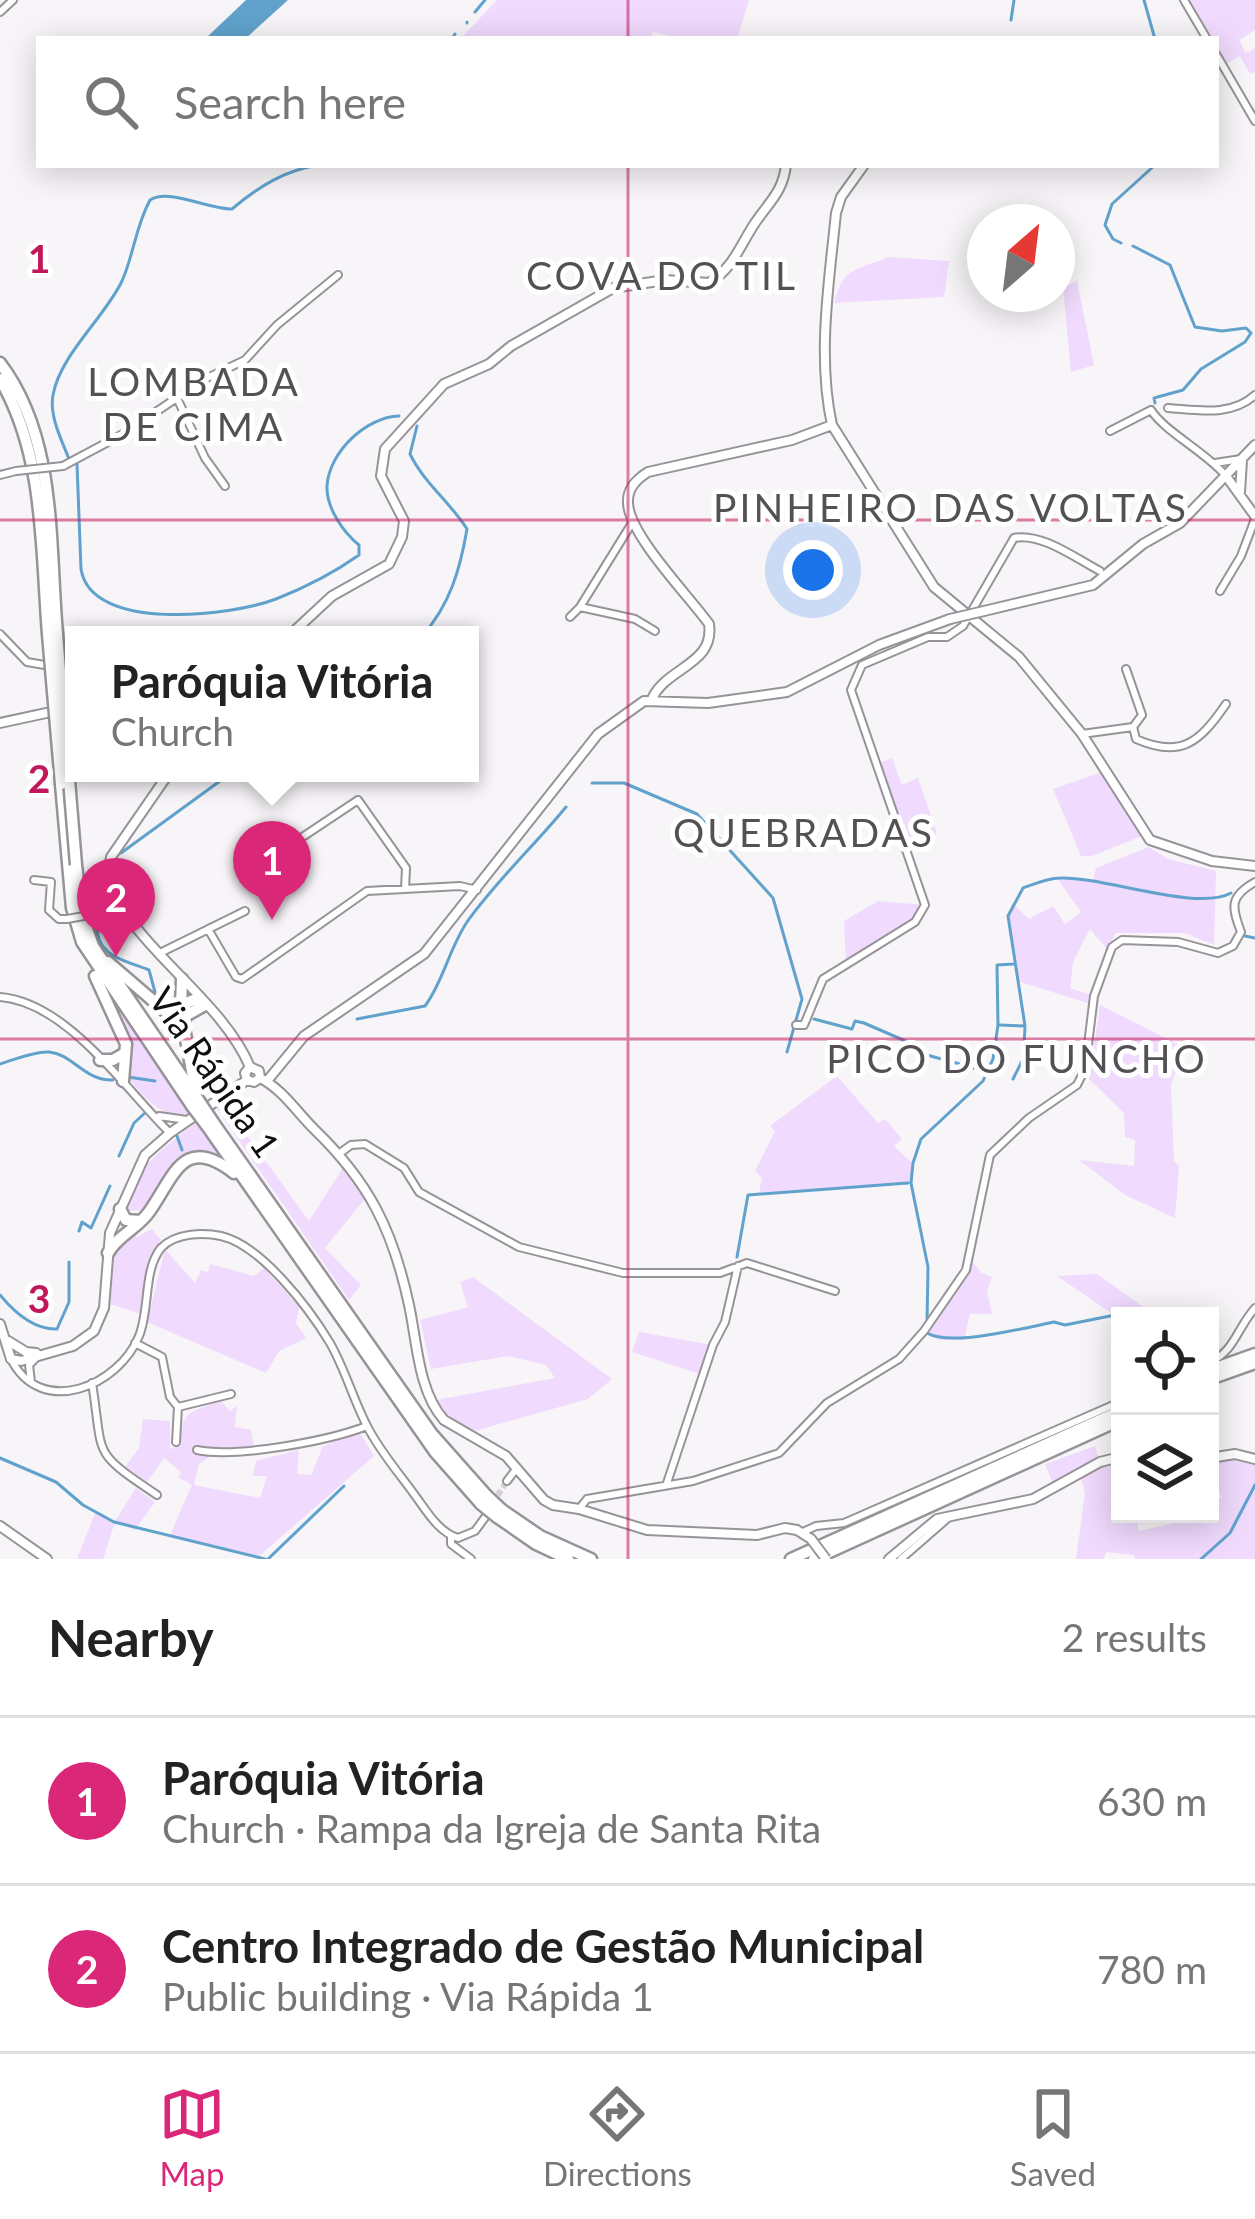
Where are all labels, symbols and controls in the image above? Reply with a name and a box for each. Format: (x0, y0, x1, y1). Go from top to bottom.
search box (36, 36, 1219, 168)
icon: search (78, 69, 144, 135)
text: Search here (174, 75, 406, 129)
north arrow (967, 204, 1075, 312)
text: 1 (28, 235, 50, 281)
district label: COVA DO TIL (526, 252, 798, 298)
district label: LOMBADA DE CIMA (87, 358, 301, 449)
district label: PINHEIRO DAS VOLTAS (713, 484, 1189, 530)
your location (783, 540, 843, 600)
popup (65, 626, 479, 782)
text: Paróquia Vitória (111, 654, 433, 708)
text: Church (111, 708, 234, 754)
text: 2 (28, 755, 50, 801)
district label: QUEBRADAS (673, 809, 935, 855)
pin: 1 (233, 821, 311, 920)
pin: 2 (77, 858, 155, 957)
street label: Via Rápida 1 (140, 979, 290, 1165)
district label: PICO DO FUNCHO (826, 1035, 1208, 1081)
text: 3 (28, 1275, 50, 1321)
map controls (1111, 1307, 1219, 1523)
button: locate (1111, 1307, 1219, 1415)
button: layers (1111, 1415, 1219, 1523)
text: Nearby (48, 1607, 214, 1668)
text: 2 results (1062, 1614, 1207, 1660)
text: Paróquia Vitória (162, 1751, 485, 1805)
text: 1 (76, 1778, 98, 1824)
text: 630 m (1097, 1778, 1207, 1824)
text: Church · Rampa da Igreja de Santa Rita (162, 1805, 821, 1851)
text: Centro Integrado de Gestão Municipal (162, 1919, 924, 1973)
text: 2 (76, 1946, 98, 1992)
text: 780 m (1097, 1946, 1207, 1992)
text: Public building · Via Rápida 1 (162, 1973, 654, 2019)
tab: Map (159, 2081, 225, 2193)
tab: Directions (543, 2081, 692, 2193)
tab: Saved (1010, 2081, 1096, 2193)

